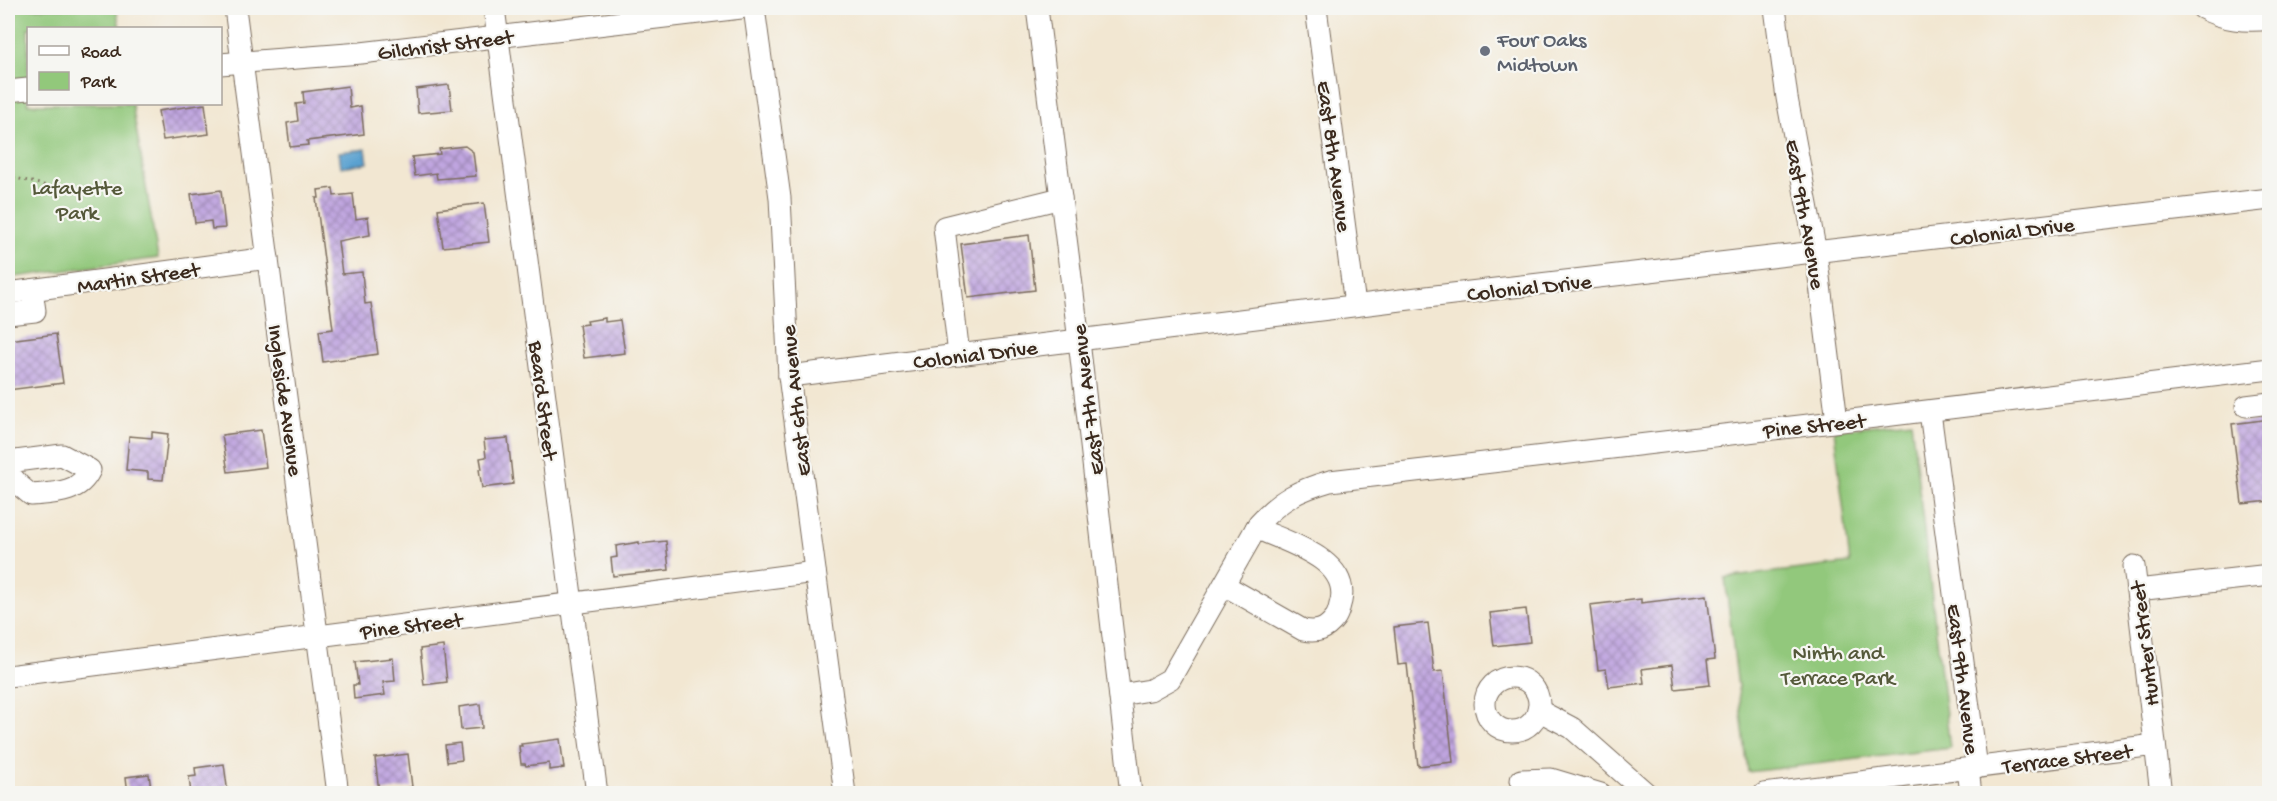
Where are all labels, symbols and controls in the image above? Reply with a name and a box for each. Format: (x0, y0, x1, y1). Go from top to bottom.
street label: Gilchrist Street (376, 26, 517, 68)
legend (27, 27, 222, 105)
place label: Four Oaks Midtown (1496, 29, 1587, 80)
text: Road (81, 43, 122, 64)
marker: Four Oaks Midtown (1478, 44, 1492, 58)
text: Park (80, 73, 117, 94)
street label: East 8th Avenue (1309, 79, 1356, 234)
street label: East 9th Avenue (1777, 138, 1829, 292)
park label: Lafayette Park (32, 177, 123, 228)
street label: Colonial Drive (1949, 213, 2077, 254)
street label: Martin Street (76, 258, 203, 301)
street label: Colonial Drive (1466, 270, 1594, 309)
street label: East 7th Avenue (1068, 322, 1112, 476)
street label: Ingleside Avenue (260, 323, 307, 479)
street label: East 6th Avenue (777, 323, 819, 477)
street label: Colonial Drive (912, 336, 1040, 377)
street label: Beard Street (521, 339, 561, 463)
street label: Pine Street (1761, 409, 1869, 446)
street label: Hunter Street (2126, 578, 2168, 707)
street label: East 9th Avenue (1939, 603, 1983, 757)
street label: Pine Street (358, 609, 466, 647)
park label: Ninth and Terrace Park (1779, 642, 1897, 693)
street label: Terrace Street (1999, 740, 2136, 782)

